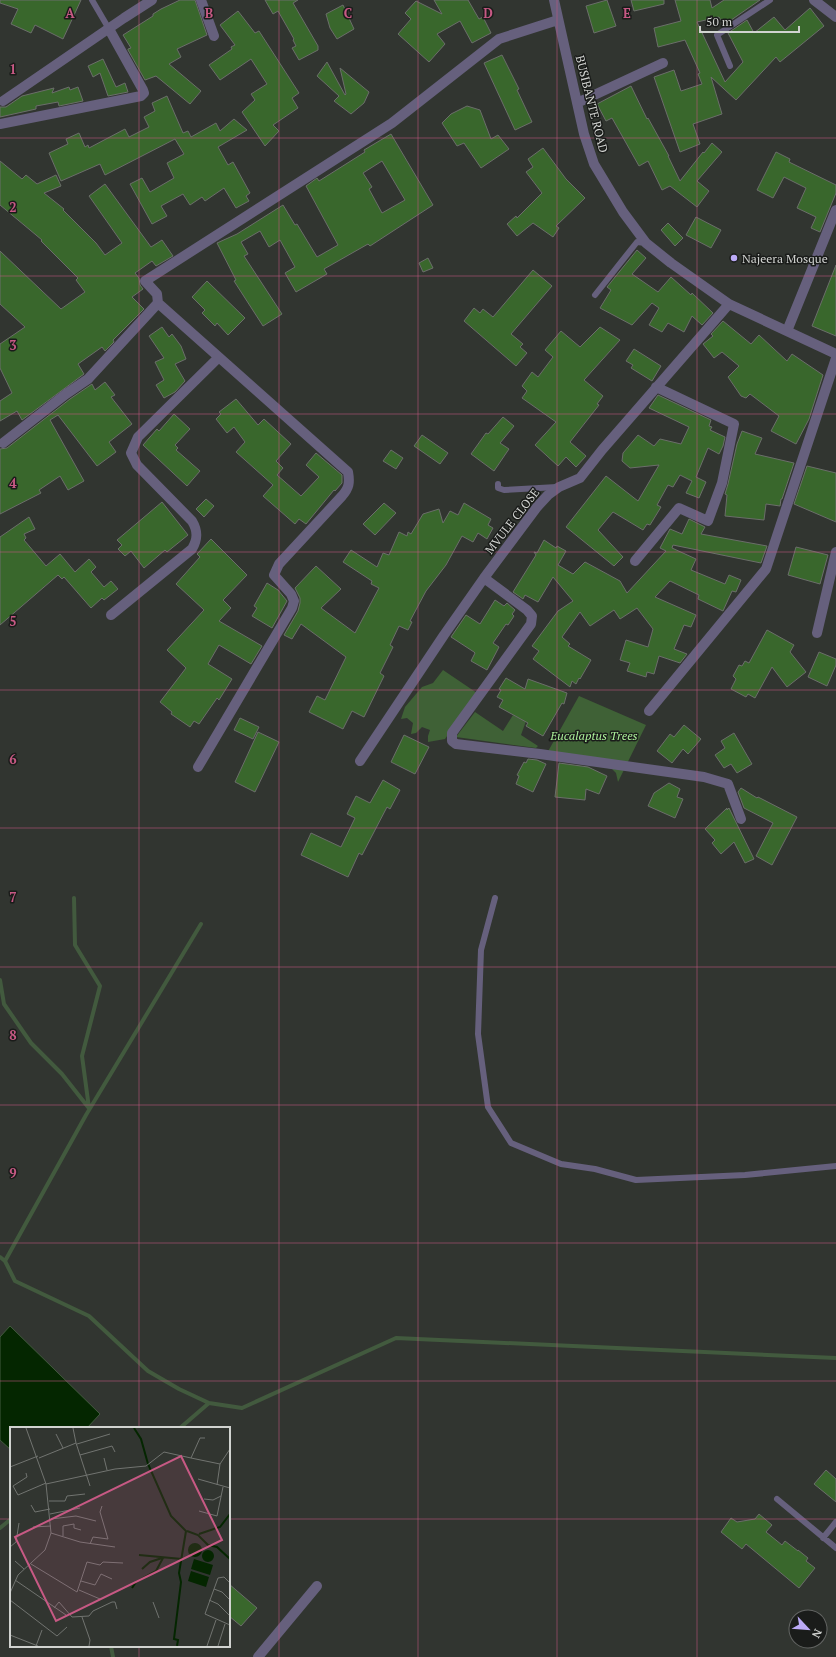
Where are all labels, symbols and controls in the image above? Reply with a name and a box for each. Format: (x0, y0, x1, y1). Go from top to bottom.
text: A (65, 4, 75, 22)
text: B (205, 4, 213, 22)
text: C (344, 4, 352, 22)
text: D (483, 4, 493, 22)
text: E (623, 4, 631, 22)
scale bar (700, 8, 799, 34)
text: 50 m (706, 14, 733, 29)
street label: BUSIBANTE ROAD (573, 54, 611, 154)
text: 1 (9, 60, 17, 78)
text: 2 (9, 198, 17, 216)
place label: Najeera Mosque (742, 251, 828, 266)
marker: Najeera Mosque (729, 253, 739, 263)
text: 3 (9, 336, 17, 354)
text: 4 (9, 474, 17, 492)
street label: MVULE CLOSE (482, 485, 542, 557)
text: 5 (9, 612, 17, 630)
park label: Eucalaptus Trees (549, 728, 638, 743)
text: 6 (9, 750, 17, 768)
text: 7 (9, 888, 17, 906)
text: 8 (9, 1026, 17, 1044)
text: 9 (9, 1164, 17, 1182)
inset map (10, 1427, 230, 1647)
north arrow (788, 1609, 828, 1649)
text: N (809, 1627, 825, 1641)

